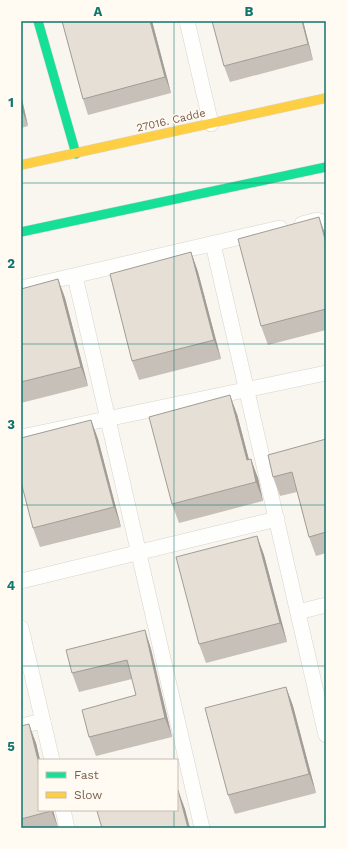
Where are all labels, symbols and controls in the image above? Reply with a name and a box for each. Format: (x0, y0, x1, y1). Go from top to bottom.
text: A (94, 4, 103, 19)
text: B (245, 4, 254, 19)
text: 1 (8, 95, 14, 110)
street label: 27016. Cadde (135, 106, 207, 135)
text: 2 (7, 256, 15, 271)
text: 3 (7, 417, 15, 432)
text: 4 (7, 578, 16, 593)
text: 5 (7, 739, 15, 754)
legend (38, 759, 178, 811)
text: Fast (74, 768, 99, 782)
text: Slow (74, 788, 102, 802)

